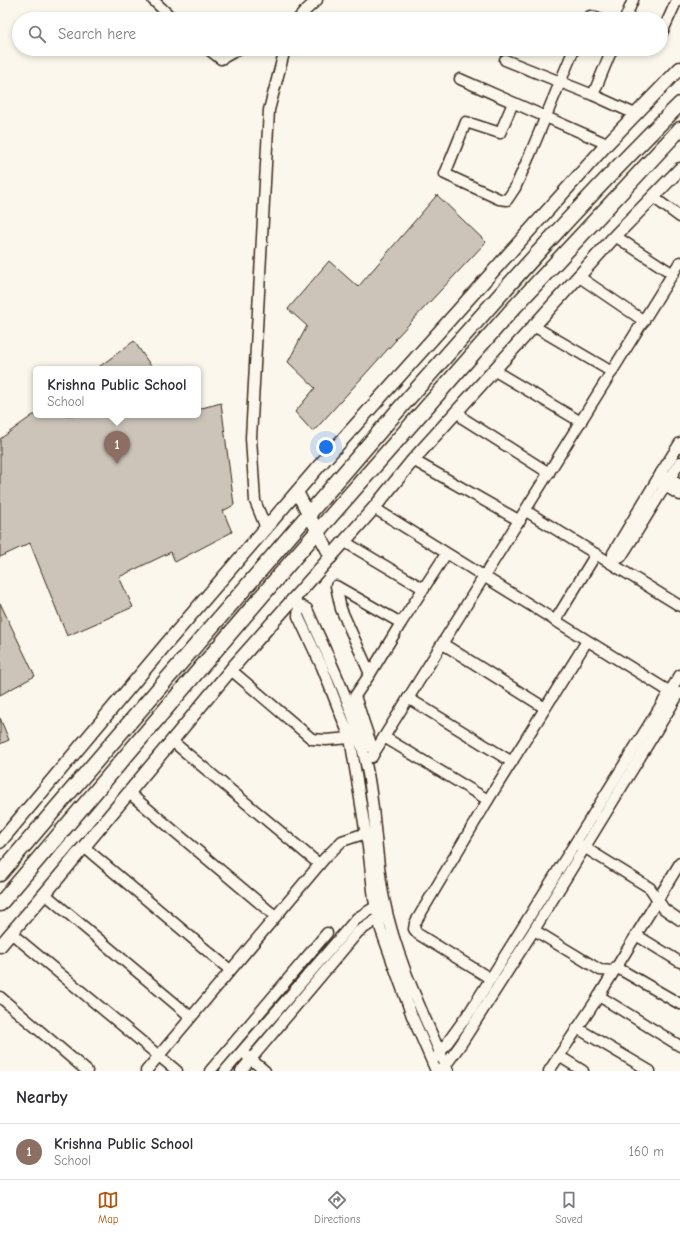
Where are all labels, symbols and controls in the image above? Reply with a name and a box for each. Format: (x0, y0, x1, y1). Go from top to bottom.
search box (12, 12, 668, 56)
icon: search (26, 23, 48, 45)
text: Search here (58, 25, 136, 43)
popup (33, 366, 201, 418)
text: Krishna Public School (47, 376, 187, 394)
text: School (47, 394, 84, 409)
pin: 1 (104, 431, 130, 464)
your location (316, 437, 336, 457)
text: Nearby (16, 1088, 67, 1107)
text: Krishna Public School (54, 1135, 193, 1153)
text: 1 (26, 1144, 32, 1159)
text: 160 m (629, 1144, 664, 1159)
text: School (54, 1153, 91, 1168)
tab: Map (97, 1189, 119, 1226)
tab: Directions (314, 1189, 361, 1226)
tab: Saved (555, 1189, 583, 1226)

